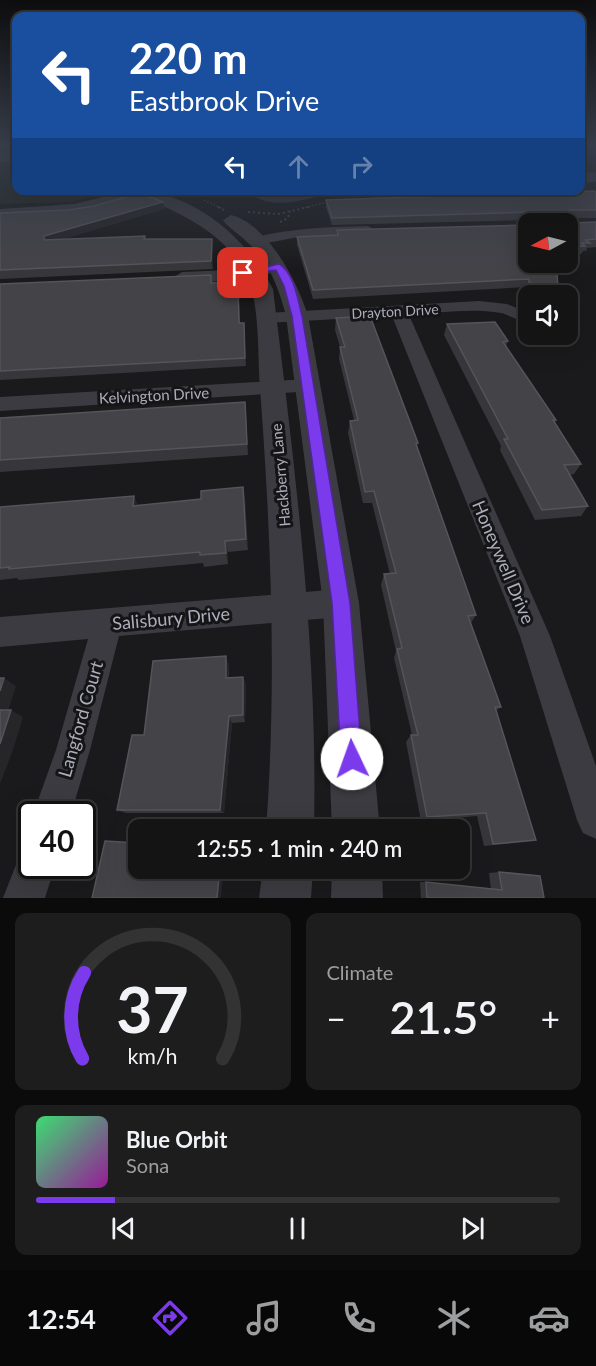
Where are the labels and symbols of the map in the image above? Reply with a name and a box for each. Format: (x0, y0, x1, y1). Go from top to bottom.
north arrow (518, 213, 578, 273)
pin (217, 247, 268, 298)
street label: Drayton Drive (351, 300, 439, 322)
street label: Kelvington Drive (99, 383, 210, 407)
street label: Hackberry Lane (267, 423, 293, 527)
street label: Honeywell Drive (468, 497, 540, 627)
street label: Salisbury Drive (111, 602, 231, 634)
street label: Langford Court (53, 658, 107, 780)
position arrow (320, 727, 384, 791)
speed limit sign: 40 (18, 801, 96, 879)

